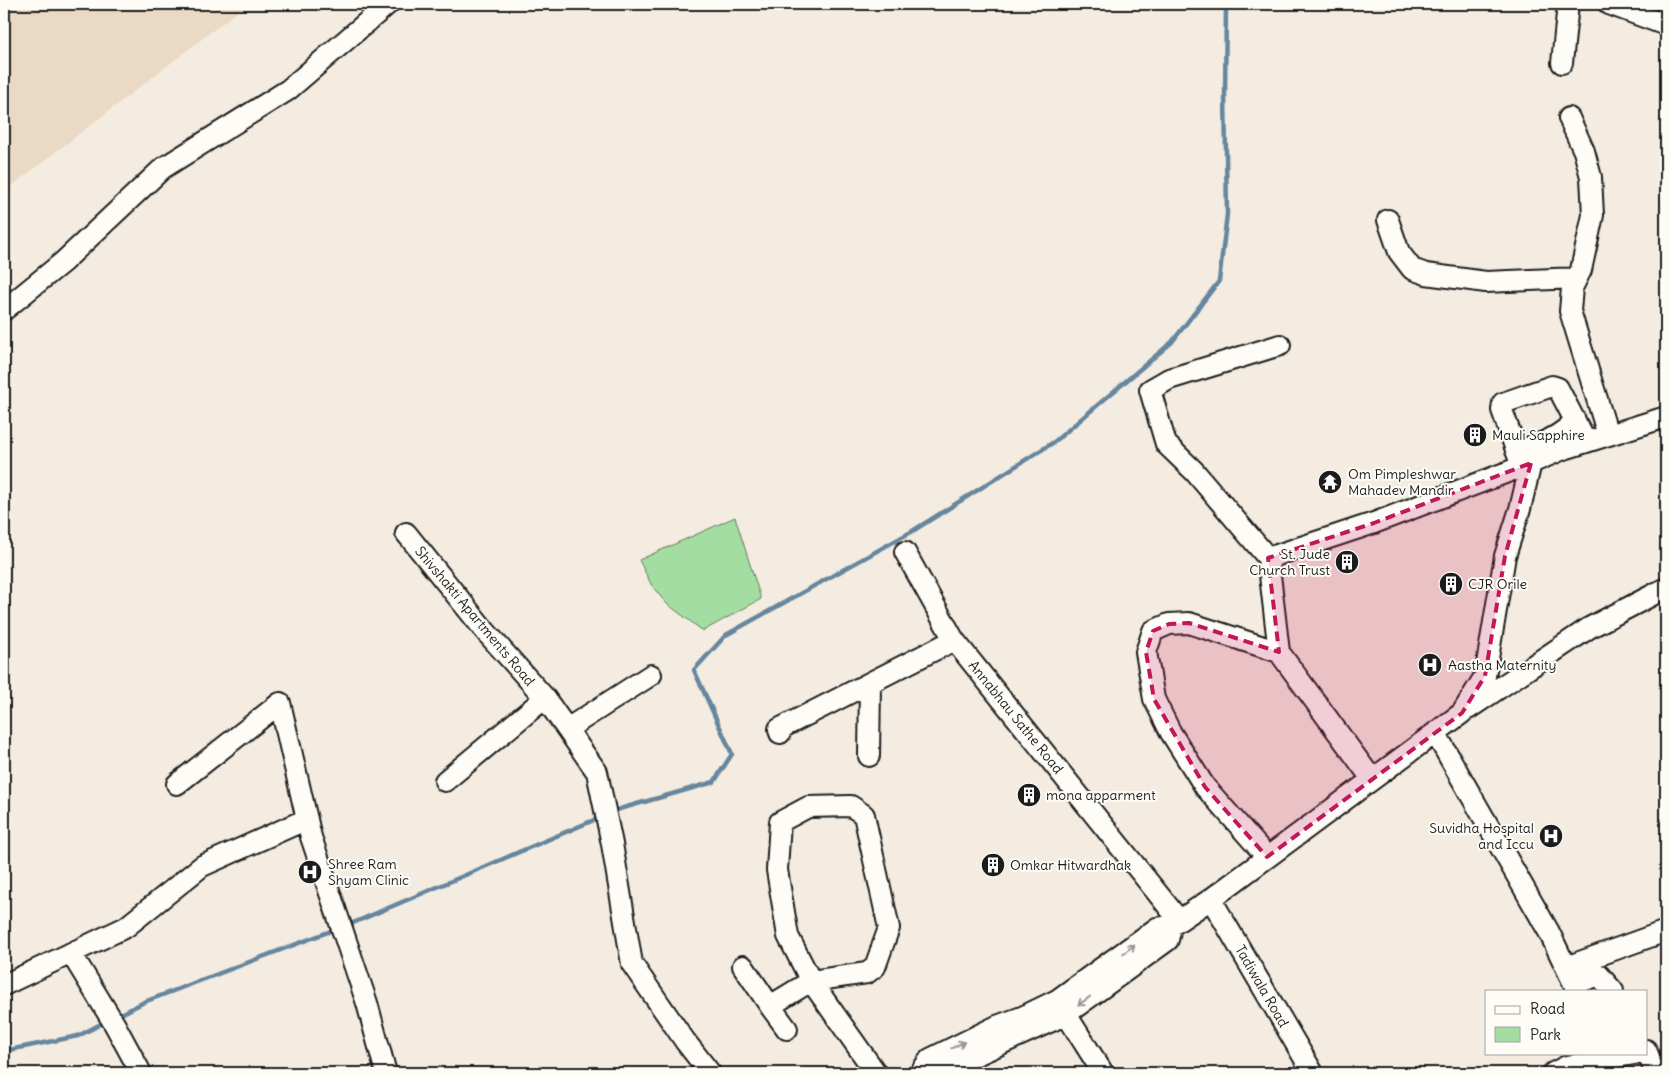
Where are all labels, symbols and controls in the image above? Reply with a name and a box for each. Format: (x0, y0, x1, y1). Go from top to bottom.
building icon: Mauli Sapphire (1462, 422, 1488, 448)
place label: Mauli Sapphire (1492, 426, 1585, 444)
place label: Om Pimpleshwar Mahadev Mandir (1348, 465, 1456, 499)
temple icon: Om Pimpleshwar Mahadev Mandir (1317, 469, 1343, 495)
street label: Shivshakti Apartments Road (411, 542, 539, 690)
place label: St. Jude Church Trust (1249, 545, 1330, 579)
building icon: St. Jude Church Trust (1334, 549, 1360, 575)
building icon: CJR Orile (1438, 571, 1464, 597)
place label: CJR Orile (1468, 575, 1527, 593)
hospital icon: Aastha Maternity (1417, 652, 1443, 678)
place label: Aastha Maternity (1448, 656, 1556, 674)
street label: Annabhau Sathe Road (965, 657, 1067, 777)
building icon: mona apparment (1016, 782, 1042, 808)
place label: mona apparment (1046, 786, 1156, 804)
place label: Suvidha Hospital and Iccu (1429, 819, 1534, 853)
hospital icon: Suvidha Hospital and Iccu (1538, 823, 1564, 849)
building icon: Omkar Hitwardhak (980, 852, 1006, 878)
place label: Shree Ram Shyam Clinic (328, 855, 409, 889)
place label: Omkar Hitwardhak (1010, 856, 1131, 874)
hospital icon: Shree Ram Shyam Clinic (297, 859, 323, 885)
street label: Tadiwala Road (1231, 942, 1293, 1030)
one-way arrow (1122, 943, 1135, 954)
legend (1485, 990, 1648, 1054)
one-way arrow (1077, 996, 1091, 1006)
text: Road (1530, 999, 1565, 1018)
text: Park (1530, 1025, 1561, 1044)
one-way arrow (950, 1040, 965, 1049)

